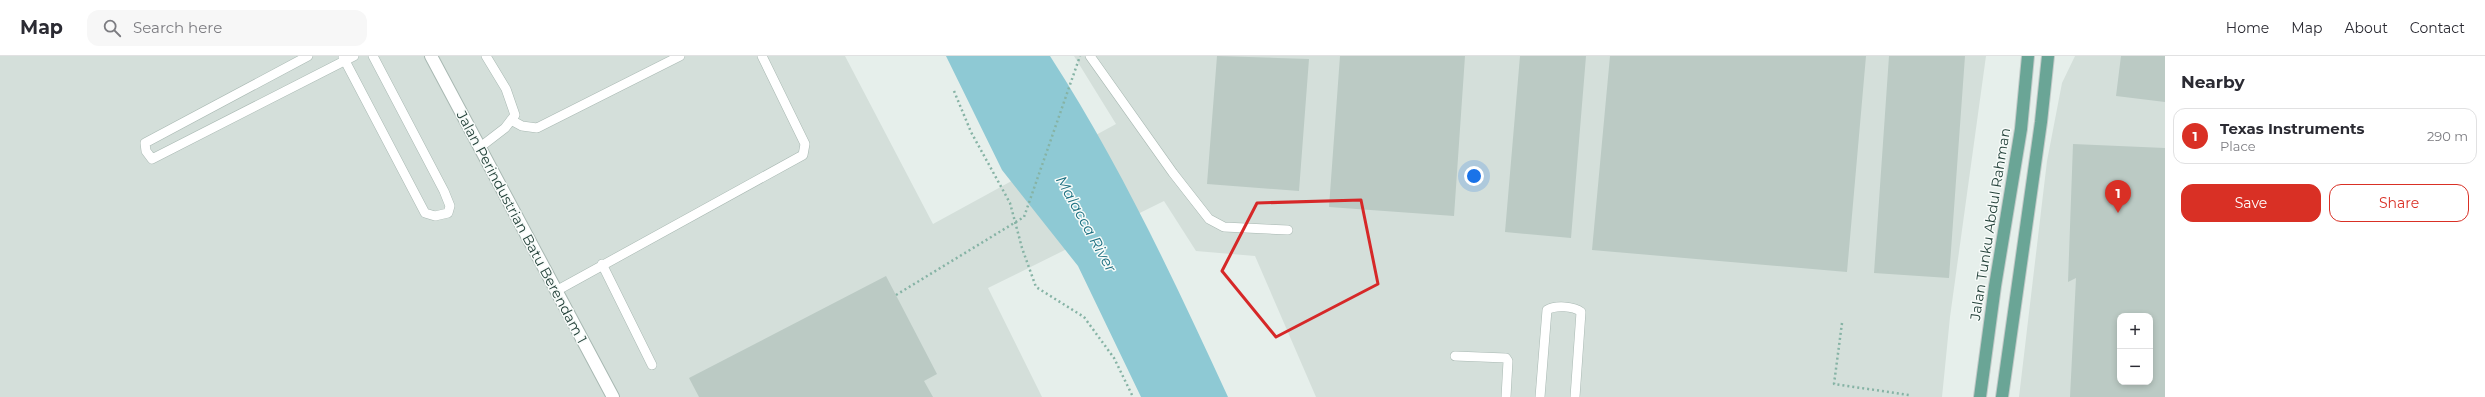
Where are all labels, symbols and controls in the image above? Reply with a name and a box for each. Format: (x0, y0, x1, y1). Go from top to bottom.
search box (87, 10, 367, 46)
text: Map (20, 16, 63, 39)
icon: search (101, 17, 123, 39)
text: Search here (133, 18, 222, 37)
text: Home (2226, 19, 2269, 37)
text: Map (2291, 19, 2322, 37)
text: About (2344, 19, 2388, 37)
text: Contact (2410, 19, 2465, 37)
text: Nearby (2181, 72, 2245, 92)
street label: Jalan Perindustrian Batu Berendam 1 (452, 107, 591, 346)
text: Texas Instruments (2220, 119, 2365, 138)
street label: Jalan Tunku Abdul Rahman (1966, 126, 2014, 323)
text: 1 (2192, 128, 2198, 144)
text: 290 m (2427, 128, 2468, 144)
text: Place (2220, 138, 2256, 154)
your location (1464, 166, 1484, 186)
water label: Malacca River (1052, 172, 1121, 276)
pin: 1 (2105, 180, 2131, 213)
button: Save (2181, 184, 2321, 222)
button: Share (2329, 184, 2469, 222)
map controls (2117, 313, 2153, 385)
button: + (2117, 313, 2153, 349)
button: − (2117, 349, 2153, 385)

